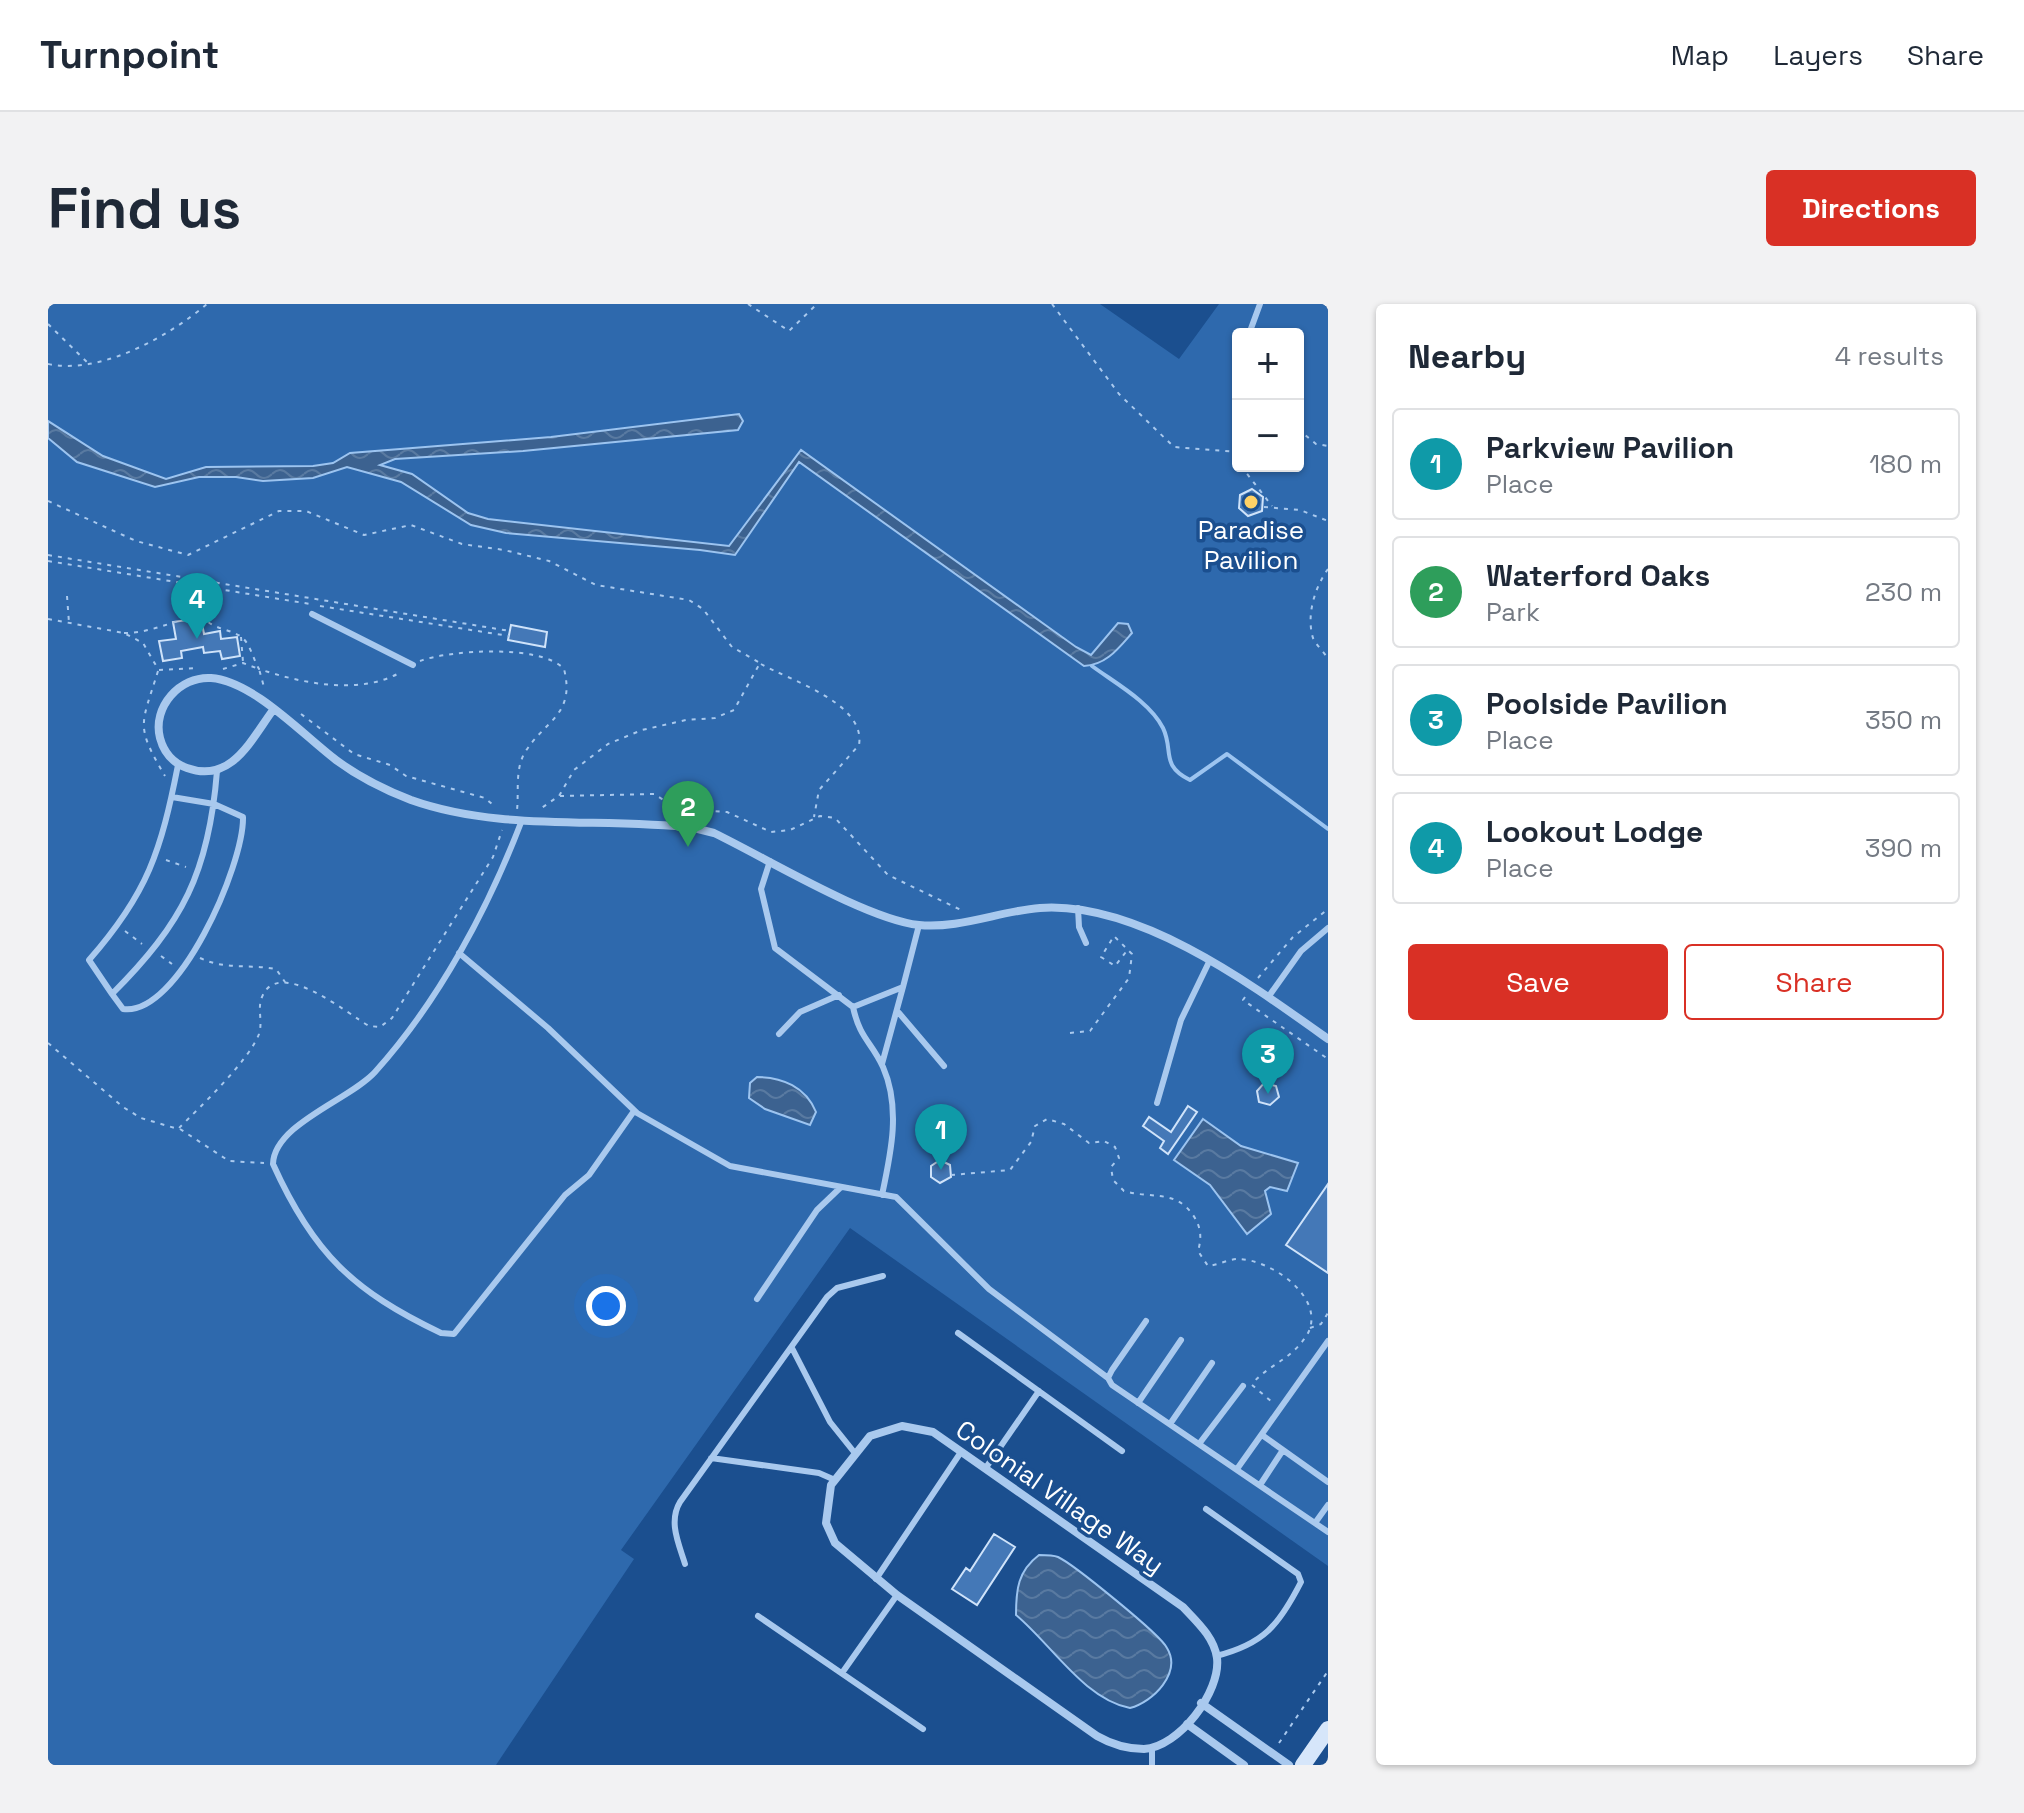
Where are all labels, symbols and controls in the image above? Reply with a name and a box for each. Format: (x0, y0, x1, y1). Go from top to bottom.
text: Turnpoint (40, 31, 219, 79)
text: Map (1671, 37, 1729, 73)
text: Layers (1773, 37, 1863, 73)
text: Share (1907, 37, 1984, 73)
button: Directions (1766, 170, 1976, 246)
text: Find us (48, 173, 241, 244)
map controls (1232, 328, 1304, 472)
button: + (1232, 328, 1304, 400)
text: Nearby (1408, 335, 1526, 378)
text: 4 results (1835, 339, 1944, 373)
button: − (1232, 400, 1304, 472)
text: Parkview Pavilion (1486, 428, 1734, 467)
text: 1 (1430, 447, 1442, 481)
text: 180 m (1869, 447, 1942, 481)
text: Place (1486, 467, 1554, 501)
marker: Paradise Pavilion (1242, 493, 1260, 511)
place label: Paradise Pavilion (1198, 513, 1304, 577)
text: Waterford Oaks (1486, 556, 1710, 595)
pin: 4 (171, 573, 223, 639)
text: 2 (1428, 575, 1444, 609)
text: 230 m (1865, 575, 1942, 609)
text: Park (1486, 595, 1540, 629)
text: Poolside Pavilion (1486, 684, 1728, 723)
text: 3 (1428, 703, 1444, 737)
text: 350 m (1865, 703, 1942, 737)
text: Place (1486, 723, 1554, 757)
pin: 2 (662, 781, 714, 847)
text: Lookout Lodge (1486, 812, 1703, 851)
text: 4 (1428, 831, 1444, 865)
text: 390 m (1865, 831, 1942, 865)
text: Place (1486, 851, 1554, 885)
button: Save (1408, 944, 1668, 1020)
button: Share (1684, 944, 1944, 1020)
pin: 3 (1242, 1028, 1294, 1094)
pin: 1 (915, 1104, 967, 1170)
your location (586, 1286, 626, 1326)
street label: Colonial Village Way (949, 1412, 1171, 1582)

